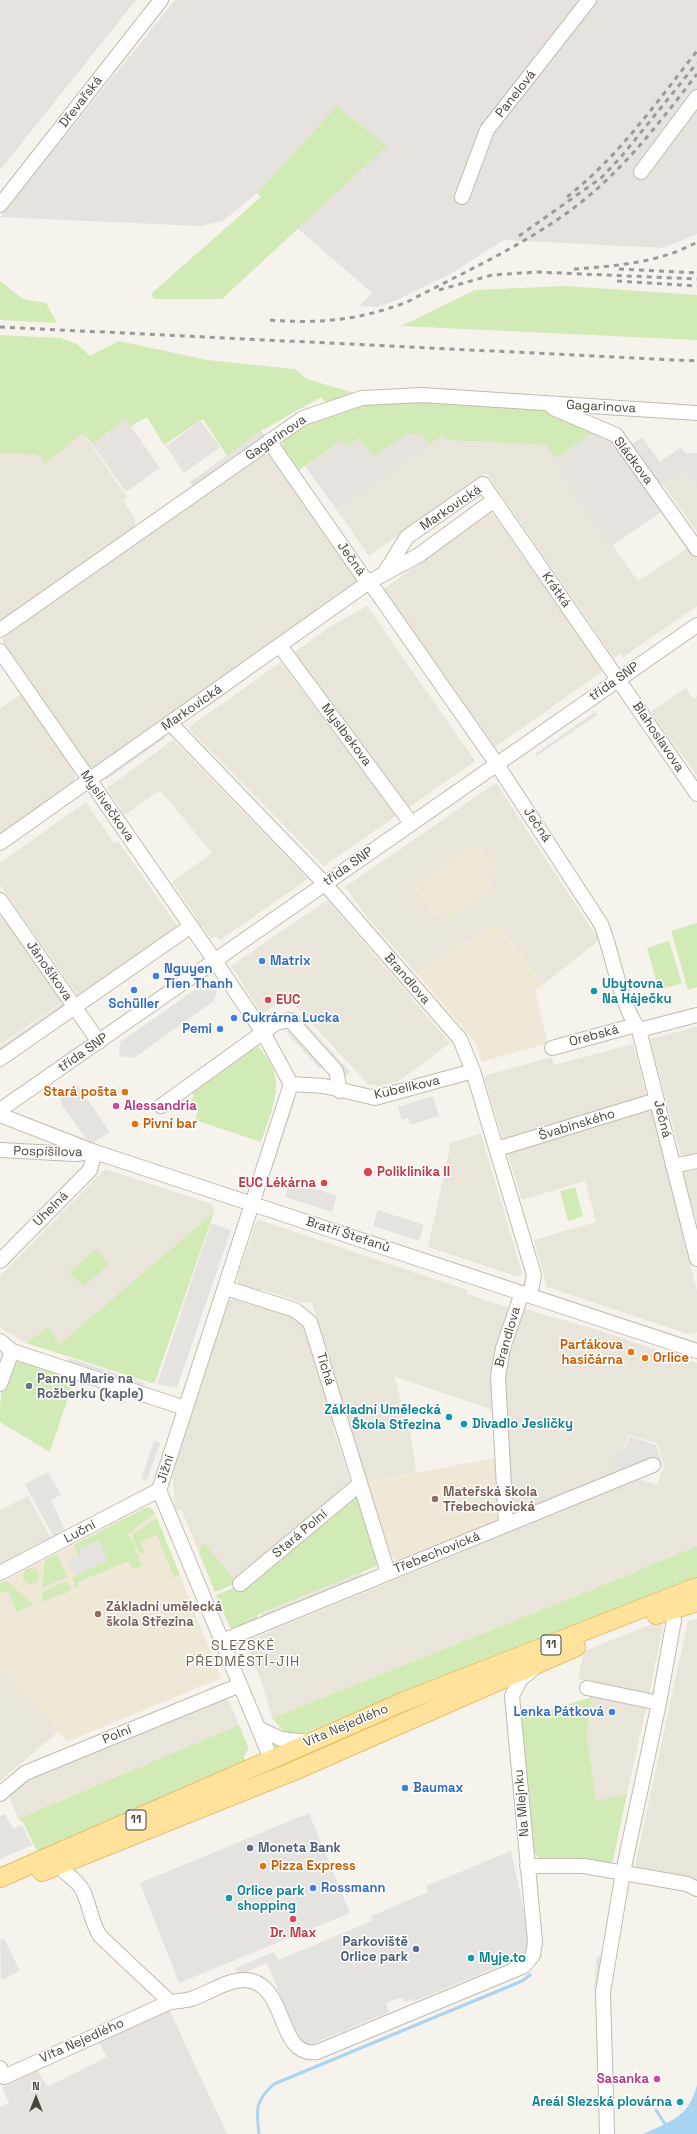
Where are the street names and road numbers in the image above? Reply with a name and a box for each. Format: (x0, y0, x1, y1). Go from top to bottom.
street label: Panelová (493, 67, 539, 121)
street label: Dřevařská (56, 73, 106, 131)
street label: Gagarinova (566, 397, 636, 417)
street label: Gagarinova (243, 412, 309, 464)
street label: Sládkova (610, 434, 656, 488)
street label: Markovická (417, 482, 485, 534)
street label: Ječná (333, 539, 369, 579)
street label: Krátká (538, 569, 574, 611)
street label: třída SNP (586, 659, 642, 705)
street label: Markovická (159, 681, 225, 735)
street label: Blahoslavova (629, 699, 687, 775)
street label: Myslbekova (318, 701, 374, 769)
street label: Myslivečkova (77, 767, 137, 845)
street label: Ječná (520, 805, 554, 845)
street label: třída SNP (320, 844, 376, 890)
street label: Jánošíkova (23, 938, 75, 1004)
street label: Brandlova (381, 950, 433, 1008)
street label: Orebská (568, 1022, 620, 1050)
street label: třída SNP (55, 1030, 111, 1076)
street label: Kubelíkova (373, 1073, 441, 1103)
street label: Ječná (650, 1099, 674, 1139)
street label: Švabinského (537, 1106, 617, 1144)
street label: Pospíšilova (13, 1144, 83, 1160)
street label: Uhelná (30, 1188, 72, 1230)
street label: Bratří Štefanů (304, 1214, 392, 1256)
street label: Brandlova (492, 1305, 524, 1369)
street label: Tichá (313, 1350, 337, 1388)
street label: Jižní (154, 1453, 178, 1485)
street label: Stará Polní (269, 1507, 331, 1561)
street label: Luční (61, 1517, 99, 1547)
street label: Třebechovická (392, 1529, 482, 1577)
road number: 11 (541, 1635, 561, 1655)
street label: Víta Nejedlého (301, 1701, 391, 1751)
street label: Polní (100, 1722, 134, 1748)
street label: Na Mlejnku (511, 1769, 533, 1837)
road number: 11 (126, 1810, 146, 1830)
street label: Víta Nejedlého (37, 2015, 127, 2067)

